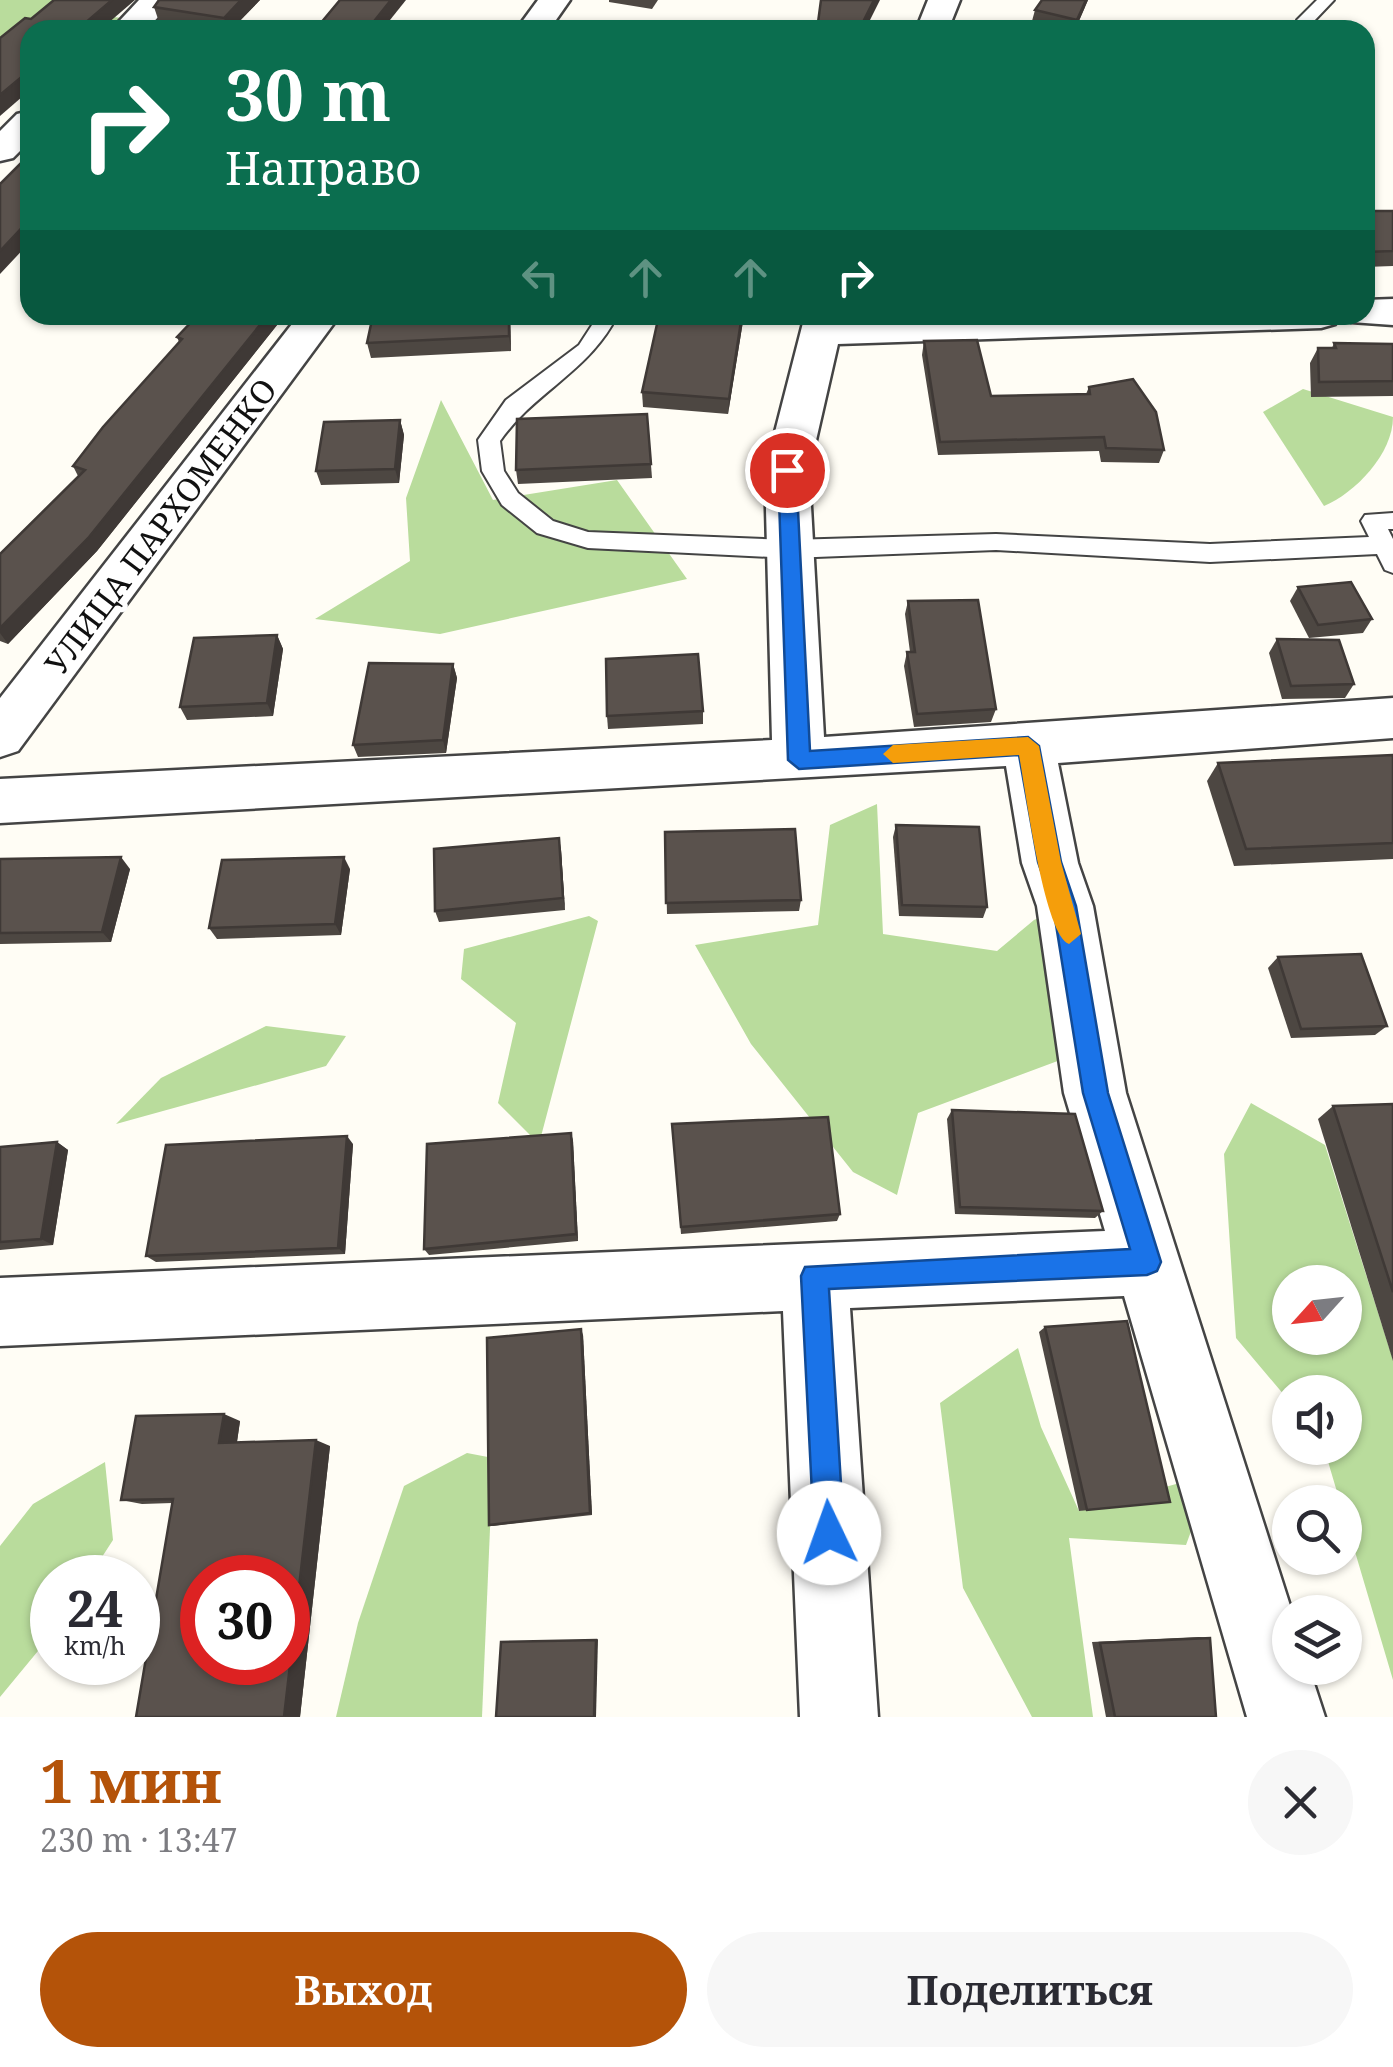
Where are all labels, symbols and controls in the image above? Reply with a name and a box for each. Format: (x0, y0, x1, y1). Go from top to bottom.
text: 30 m (225, 46, 391, 142)
icon: right (60, 60, 190, 190)
text: Направо (225, 137, 421, 198)
icon: left (513, 250, 568, 305)
icon: ahead (618, 250, 673, 305)
icon: ahead (723, 250, 778, 305)
icon: right (828, 250, 883, 305)
street label: УЛИЦА ПАРХОМЕНКО (34, 369, 286, 683)
pin (745, 428, 830, 513)
icon: arrive (760, 443, 815, 498)
north arrow (1272, 1265, 1362, 1355)
map controls (1272, 1265, 1362, 1685)
button: sound (1272, 1375, 1362, 1465)
position arrow (777, 1481, 881, 1585)
button: search (1272, 1485, 1362, 1575)
speed limit sign: 30 (180, 1555, 310, 1685)
text: 24 (67, 1574, 123, 1642)
button: layers (1272, 1595, 1362, 1685)
text: km/h (64, 1628, 126, 1662)
text: 1 мин (40, 1739, 222, 1821)
button: close (1248, 1750, 1353, 1855)
text: 230 m · 13:47 (40, 1818, 238, 1861)
button: Выход (40, 1932, 687, 2047)
button: Поделиться (707, 1932, 1353, 2047)

